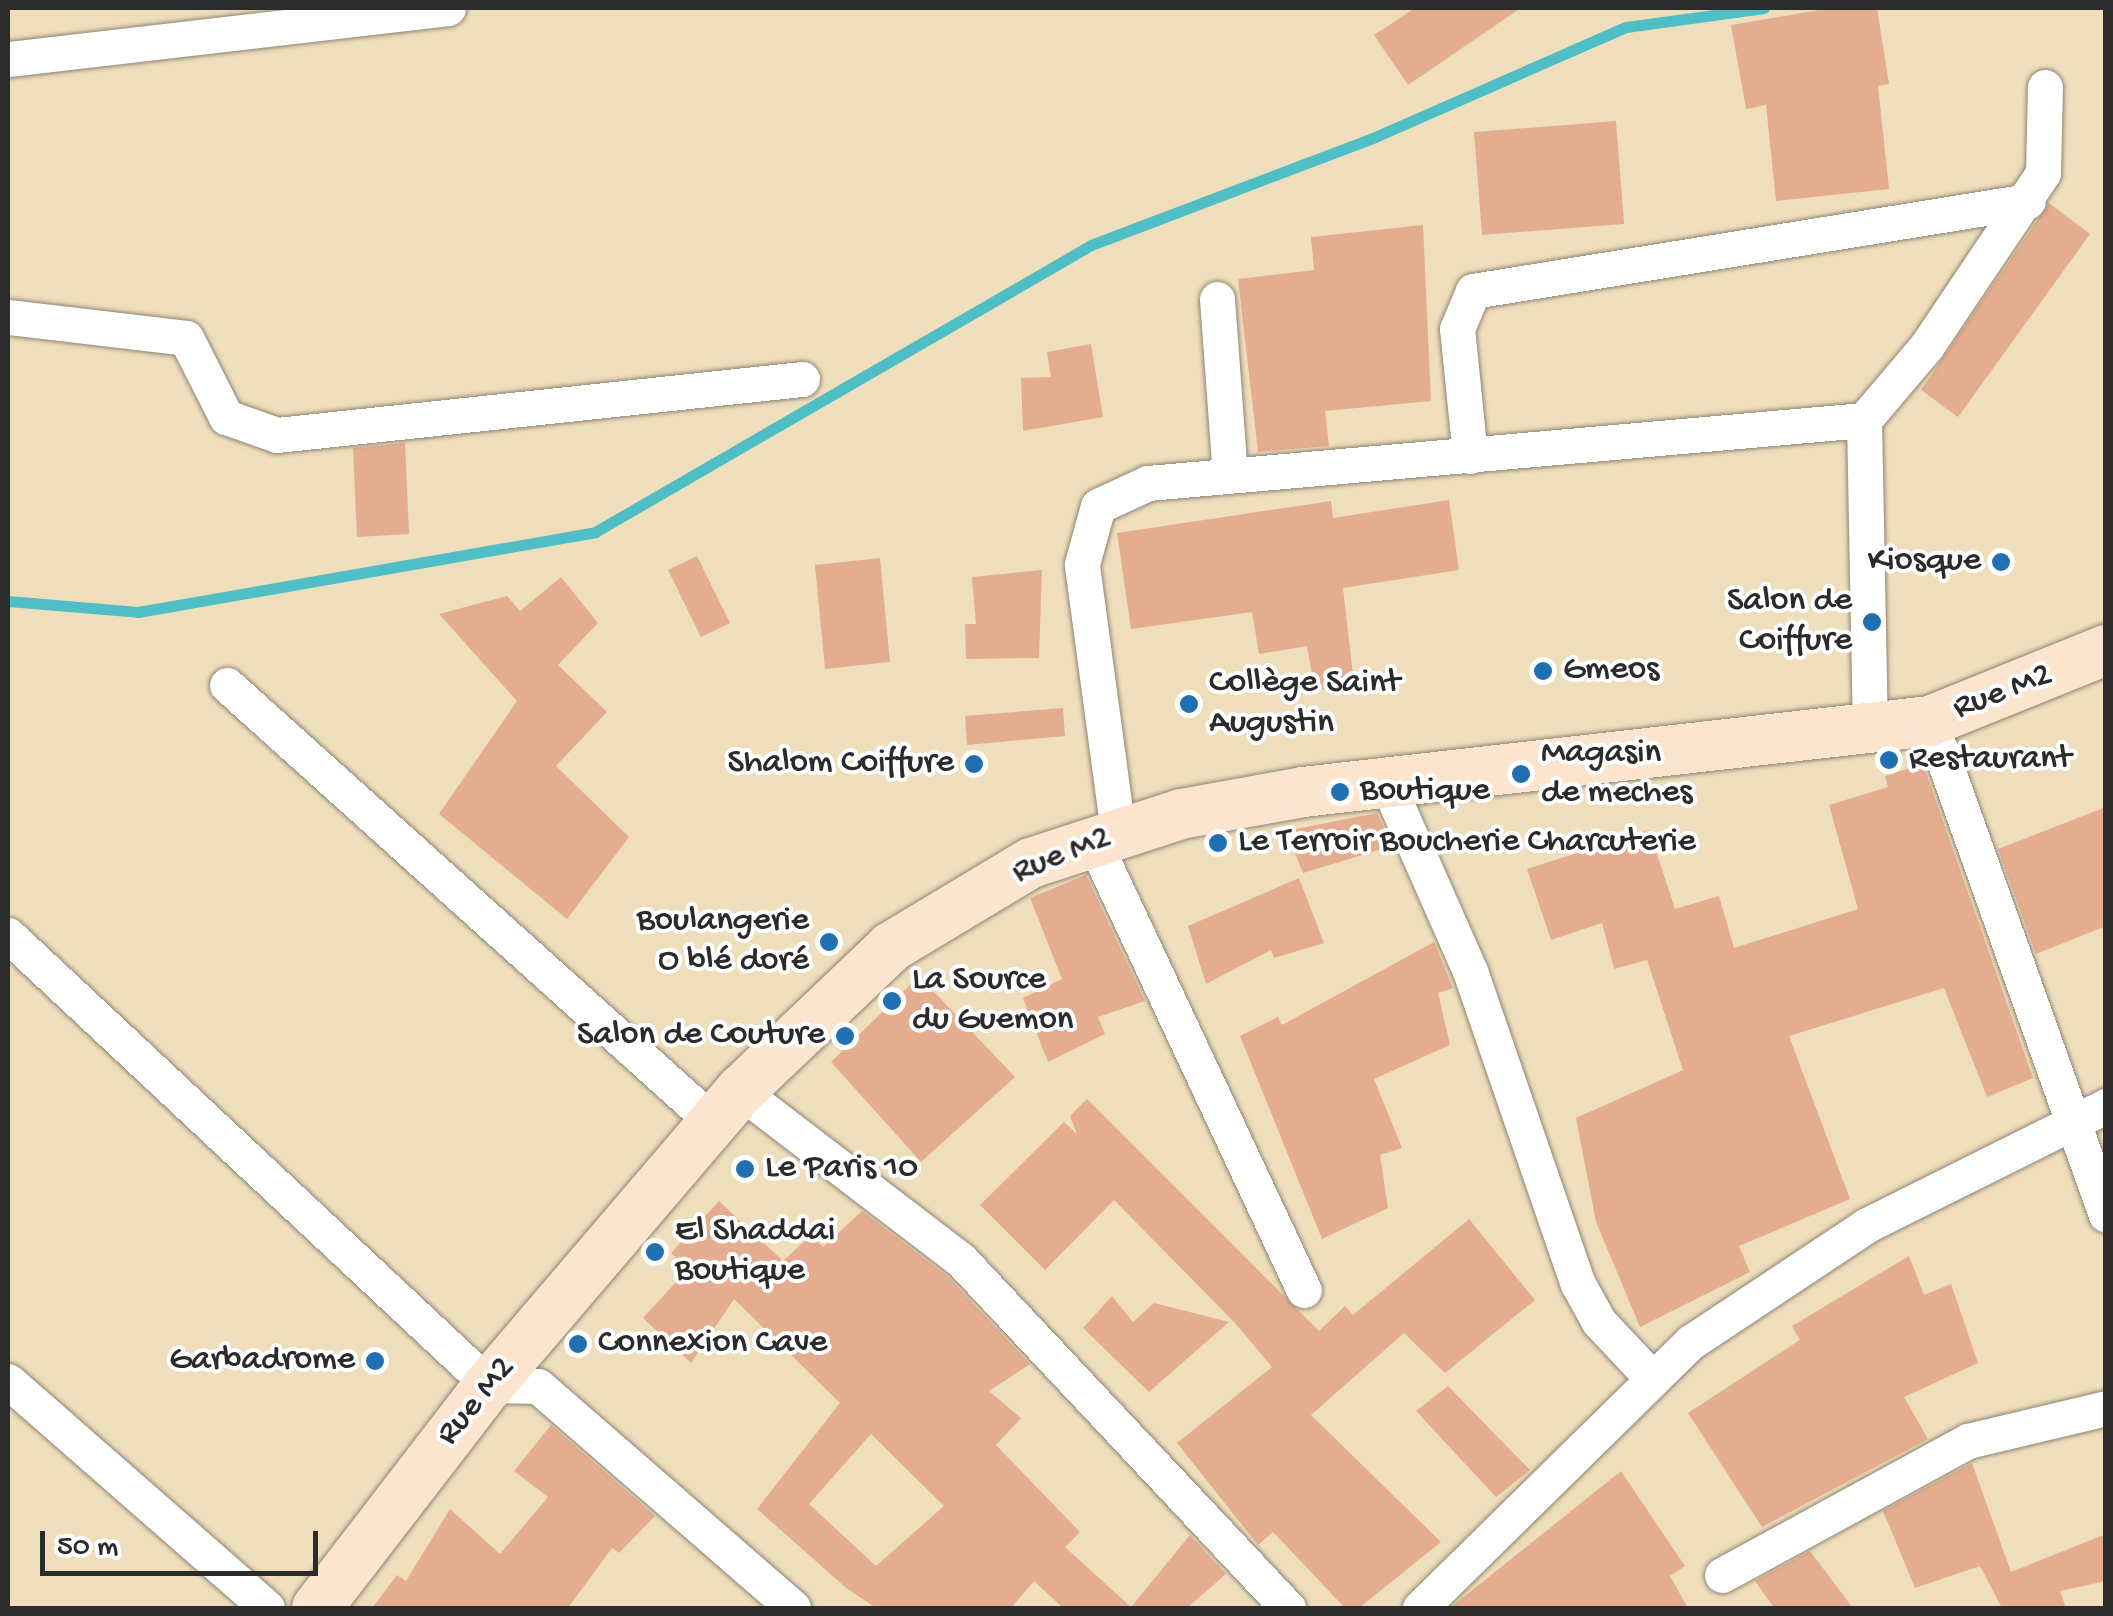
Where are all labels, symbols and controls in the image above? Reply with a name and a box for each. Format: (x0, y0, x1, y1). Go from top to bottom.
place label: Kiosque (1868, 541, 1981, 583)
marker: Kiosque (1990, 551, 2012, 573)
place label: Salon de Coiffure (1727, 581, 1852, 663)
marker: Salon de Coiffure (1861, 611, 1883, 633)
place label: Gmeos (1563, 650, 1659, 692)
street label: Rue M2 (1948, 655, 2058, 731)
marker: Gmeos (1532, 660, 1554, 682)
place label: Collège Saint Augustin (1209, 663, 1400, 745)
marker: Collège Saint Augustin (1178, 693, 1200, 715)
place label: Magasin de meches (1541, 733, 1692, 815)
place label: Restaurant (1909, 739, 2071, 781)
place label: Shalom Coiffure (727, 743, 954, 785)
marker: Restaurant (1878, 749, 1900, 771)
marker: Shalom Coiffure (963, 753, 985, 775)
marker: Magasin de meches (1510, 763, 1532, 785)
place label: Boutique (1360, 771, 1490, 813)
marker: Boutique (1329, 781, 1351, 803)
street label: Rue M2 (1007, 817, 1117, 895)
place label: Le Terroir Boucherie Charcuterie (1238, 822, 1696, 864)
marker: Le Terroir Boucherie Charcuterie (1207, 832, 1229, 854)
place label: Boulangerie O blé doré (637, 901, 809, 983)
marker: Boulangerie O blé doré (818, 931, 840, 953)
place label: La Source du Guemon (912, 960, 1073, 1042)
marker: La Source du Guemon (881, 990, 903, 1012)
place label: Salon de Couture (577, 1015, 825, 1057)
marker: Salon de Couture (834, 1025, 856, 1047)
place label: Le Paris 10 (765, 1148, 918, 1190)
marker: Le Paris 10 (734, 1158, 756, 1180)
place label: El Shaddai Boutique (675, 1211, 835, 1293)
marker: El Shaddai Boutique (644, 1241, 666, 1263)
place label: Connexion Cave (598, 1323, 827, 1365)
marker: Connexion Cave (567, 1333, 589, 1355)
place label: Garbadrome (169, 1340, 355, 1382)
street label: Rue M2 (428, 1349, 526, 1455)
marker: Garbadrome (364, 1350, 386, 1372)
scale bar (45, 1511, 322, 1573)
text: 50 m (57, 1531, 118, 1566)

